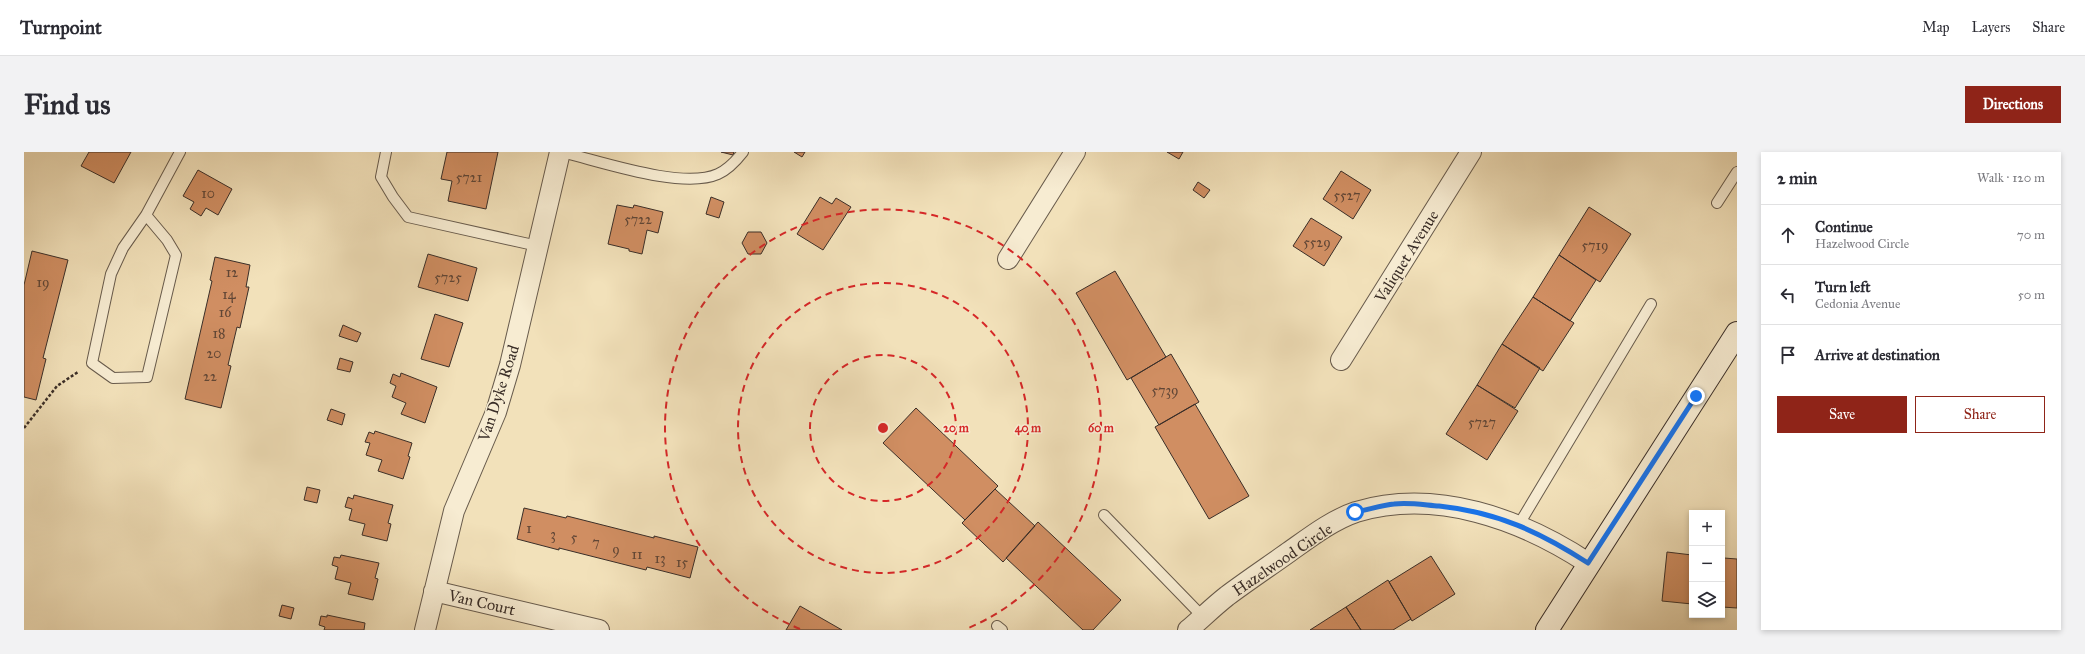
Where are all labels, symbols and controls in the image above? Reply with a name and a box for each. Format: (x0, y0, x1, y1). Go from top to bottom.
text: Turnpoint (20, 16, 102, 39)
text: Map (1922, 19, 1950, 36)
text: Layers (1972, 19, 2010, 36)
text: Share (2032, 19, 2065, 36)
button: Directions (1965, 86, 2061, 123)
text: Find us (24, 87, 110, 122)
text: 2 min (1777, 168, 1817, 189)
house number: 5721 (456, 169, 483, 186)
text: Walk · 120 m (1977, 170, 2045, 186)
house number: 10 (201, 185, 215, 202)
house number: 5527 (1333, 187, 1361, 204)
street label: Valiquet Avenue (1370, 206, 1443, 307)
house number: 5722 (624, 211, 652, 228)
text: Continue (1815, 218, 1873, 236)
icon: ahead (1777, 224, 1799, 246)
text: 70 m (2017, 227, 2045, 243)
house number: 5529 (1303, 234, 1331, 251)
text: Hazelwood Circle (1815, 236, 1909, 252)
house number: 5719 (1582, 237, 1608, 254)
house number: 12 (226, 264, 238, 281)
house number: 5725 (434, 269, 462, 286)
house number: 19 (37, 274, 49, 291)
text: Turn left (1815, 278, 1871, 296)
icon: left (1777, 284, 1799, 306)
house number: 14 (222, 286, 237, 303)
text: 50 m (2018, 287, 2045, 303)
text: Cedonia Avenue (1815, 296, 1900, 312)
house number: 16 (219, 304, 232, 321)
house number: 18 (213, 325, 225, 342)
street label: Van Dyke Road (474, 343, 523, 445)
icon: arrive (1777, 344, 1799, 366)
house number: 20 (206, 345, 222, 362)
text: Arrive at destination (1815, 346, 1940, 364)
house number: 22 (203, 368, 217, 385)
house number: 5739 (1151, 382, 1179, 399)
route end (1687, 387, 1705, 405)
button: Save (1777, 396, 1907, 433)
button: Share (1915, 396, 2045, 433)
house number: 5727 (1468, 414, 1496, 431)
centre of rings (876, 421, 890, 435)
text: 20 m (943, 421, 970, 435)
text: 40 m (1015, 421, 1042, 436)
text: 60 m (1088, 421, 1115, 435)
route start (1346, 503, 1364, 521)
map controls (1689, 510, 1725, 618)
button: + (1689, 510, 1725, 546)
street label: Hazelwood Circle (1229, 519, 1336, 600)
house number: 1 (526, 520, 532, 537)
house number: 3 (550, 526, 556, 543)
house number: 5 (571, 529, 578, 546)
house number: 7 (592, 534, 600, 551)
house number: 9 (612, 541, 620, 558)
house number: 11 (631, 546, 643, 563)
button: − (1689, 546, 1725, 582)
house number: 13 (654, 550, 666, 567)
house number: 15 (676, 554, 688, 571)
button: layers (1689, 582, 1725, 618)
street label: Van Court (446, 585, 517, 619)

